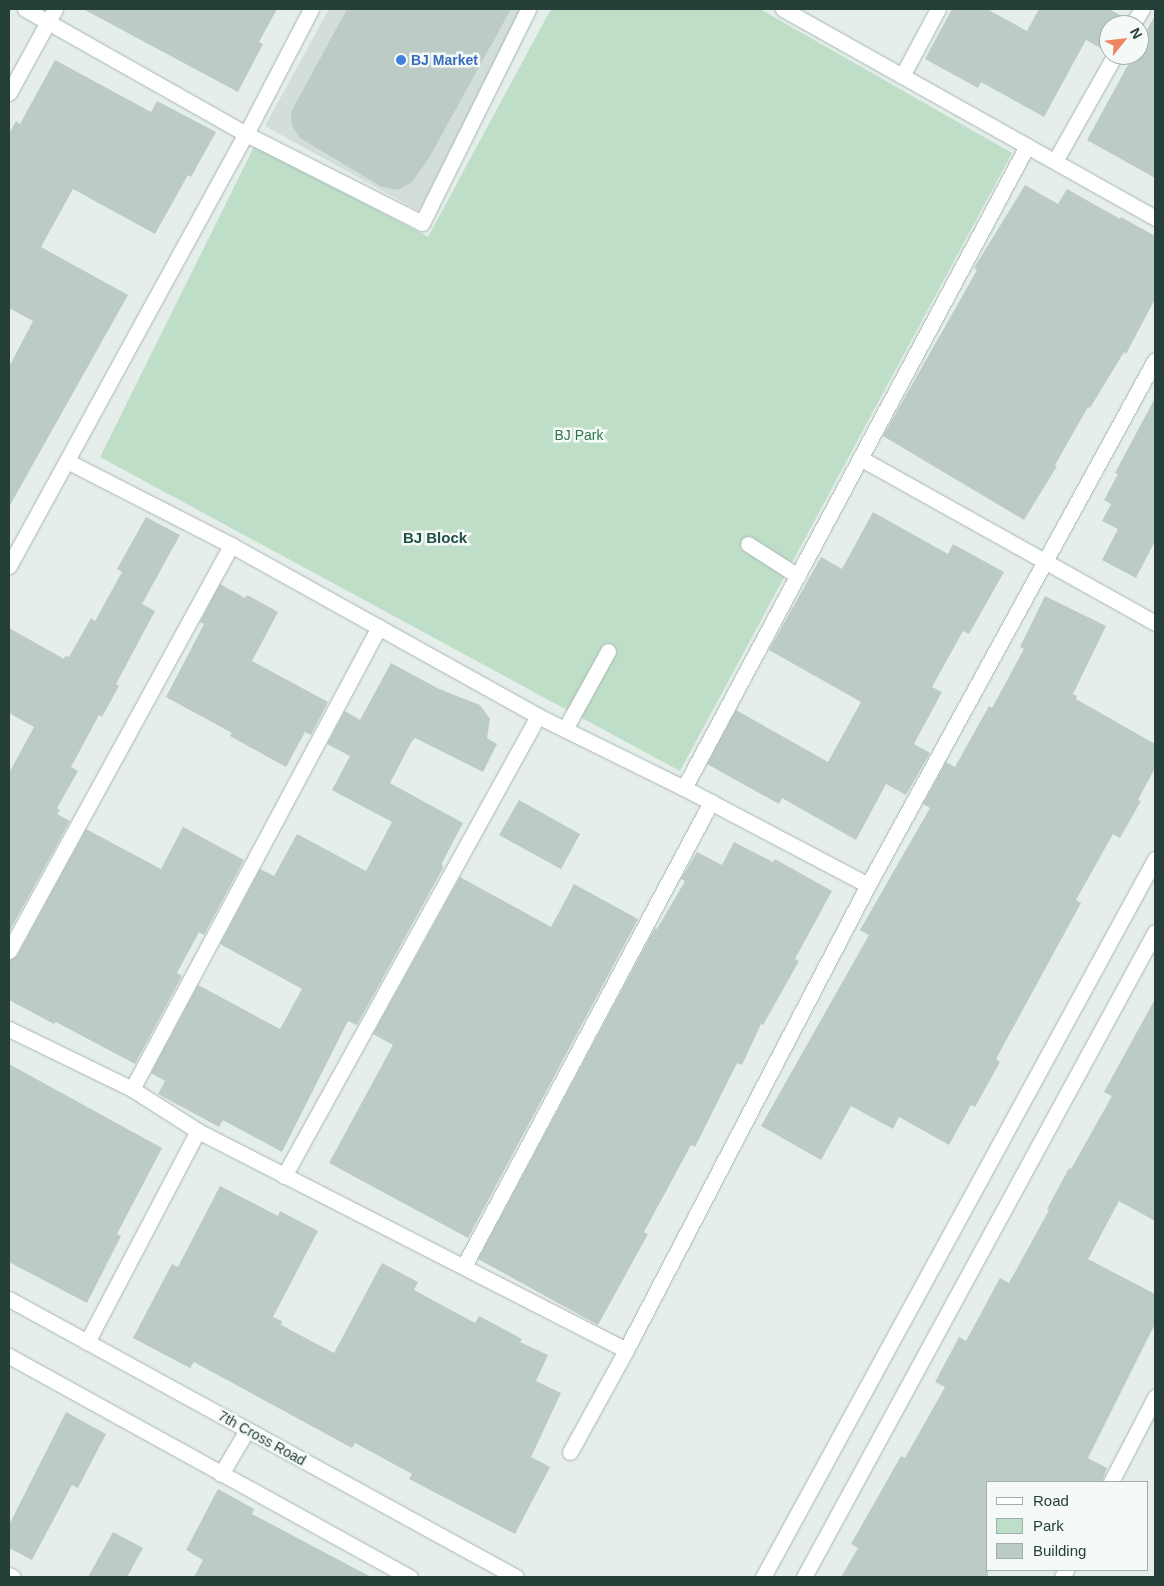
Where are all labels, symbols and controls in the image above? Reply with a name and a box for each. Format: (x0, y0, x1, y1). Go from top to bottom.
north arrow (1099, 15, 1149, 65)
text: N (1127, 25, 1146, 42)
place label: BJ Market (411, 52, 478, 68)
marker: BJ Market (395, 54, 407, 66)
park label: BJ Park (554, 427, 604, 443)
district label: BJ Block (403, 529, 467, 547)
street label: 7th Cross Road (215, 1407, 309, 1469)
legend (986, 1481, 1149, 1571)
text: Road (1033, 1492, 1069, 1509)
text: Park (1033, 1517, 1064, 1534)
text: Building (1033, 1542, 1086, 1559)

